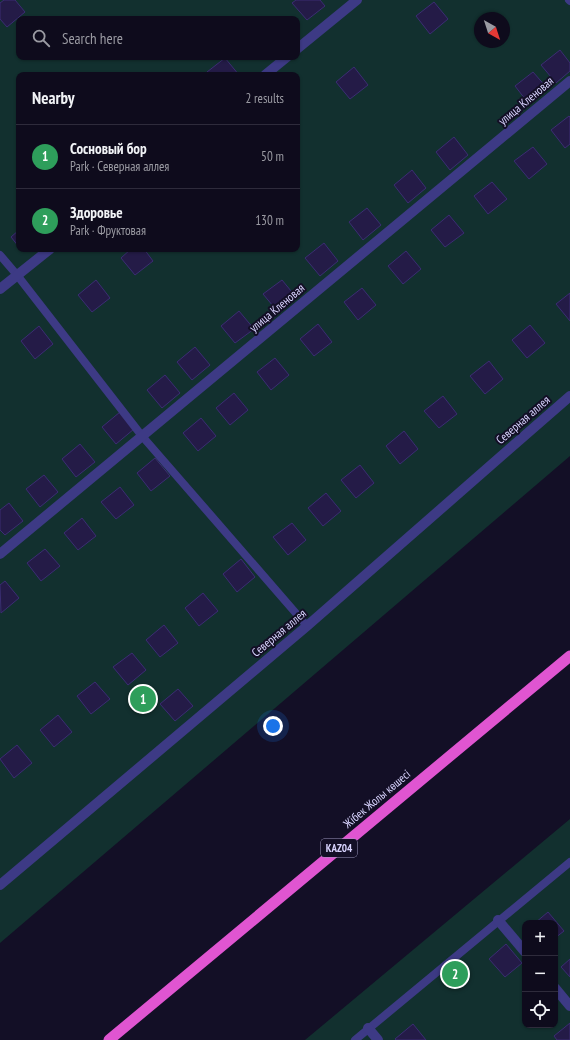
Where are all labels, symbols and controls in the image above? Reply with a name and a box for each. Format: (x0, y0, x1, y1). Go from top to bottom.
north arrow (474, 12, 510, 48)
search box (16, 16, 300, 60)
icon: search (30, 27, 52, 49)
text: Search here (62, 29, 123, 48)
street label: улица Кленовая (495, 73, 557, 128)
text: Nearby (32, 87, 75, 109)
text: 2 results (245, 90, 284, 107)
text: Сосновый бор (70, 139, 147, 158)
text: 1 (42, 148, 48, 165)
text: 50 m (261, 148, 284, 165)
text: Park · Северная аллея (70, 158, 169, 175)
text: Здоровье (70, 203, 123, 222)
text: 2 (42, 212, 48, 229)
text: 130 m (255, 212, 284, 229)
text: Park · Фруктовая (70, 222, 146, 239)
street label: улица Кленовая (246, 280, 308, 335)
street label: Северная аллея (493, 392, 553, 447)
street label: Северная аллея (248, 605, 309, 660)
pin: 1 (130, 684, 156, 714)
your location (263, 716, 283, 736)
street label: Жібек Жолы көшесі (339, 766, 413, 832)
road number: KАZ04 (321, 839, 357, 857)
map controls (522, 920, 558, 1028)
button: + (522, 920, 558, 956)
button: − (522, 956, 558, 992)
pin: 2 (442, 959, 468, 989)
button: locate (522, 992, 558, 1028)

